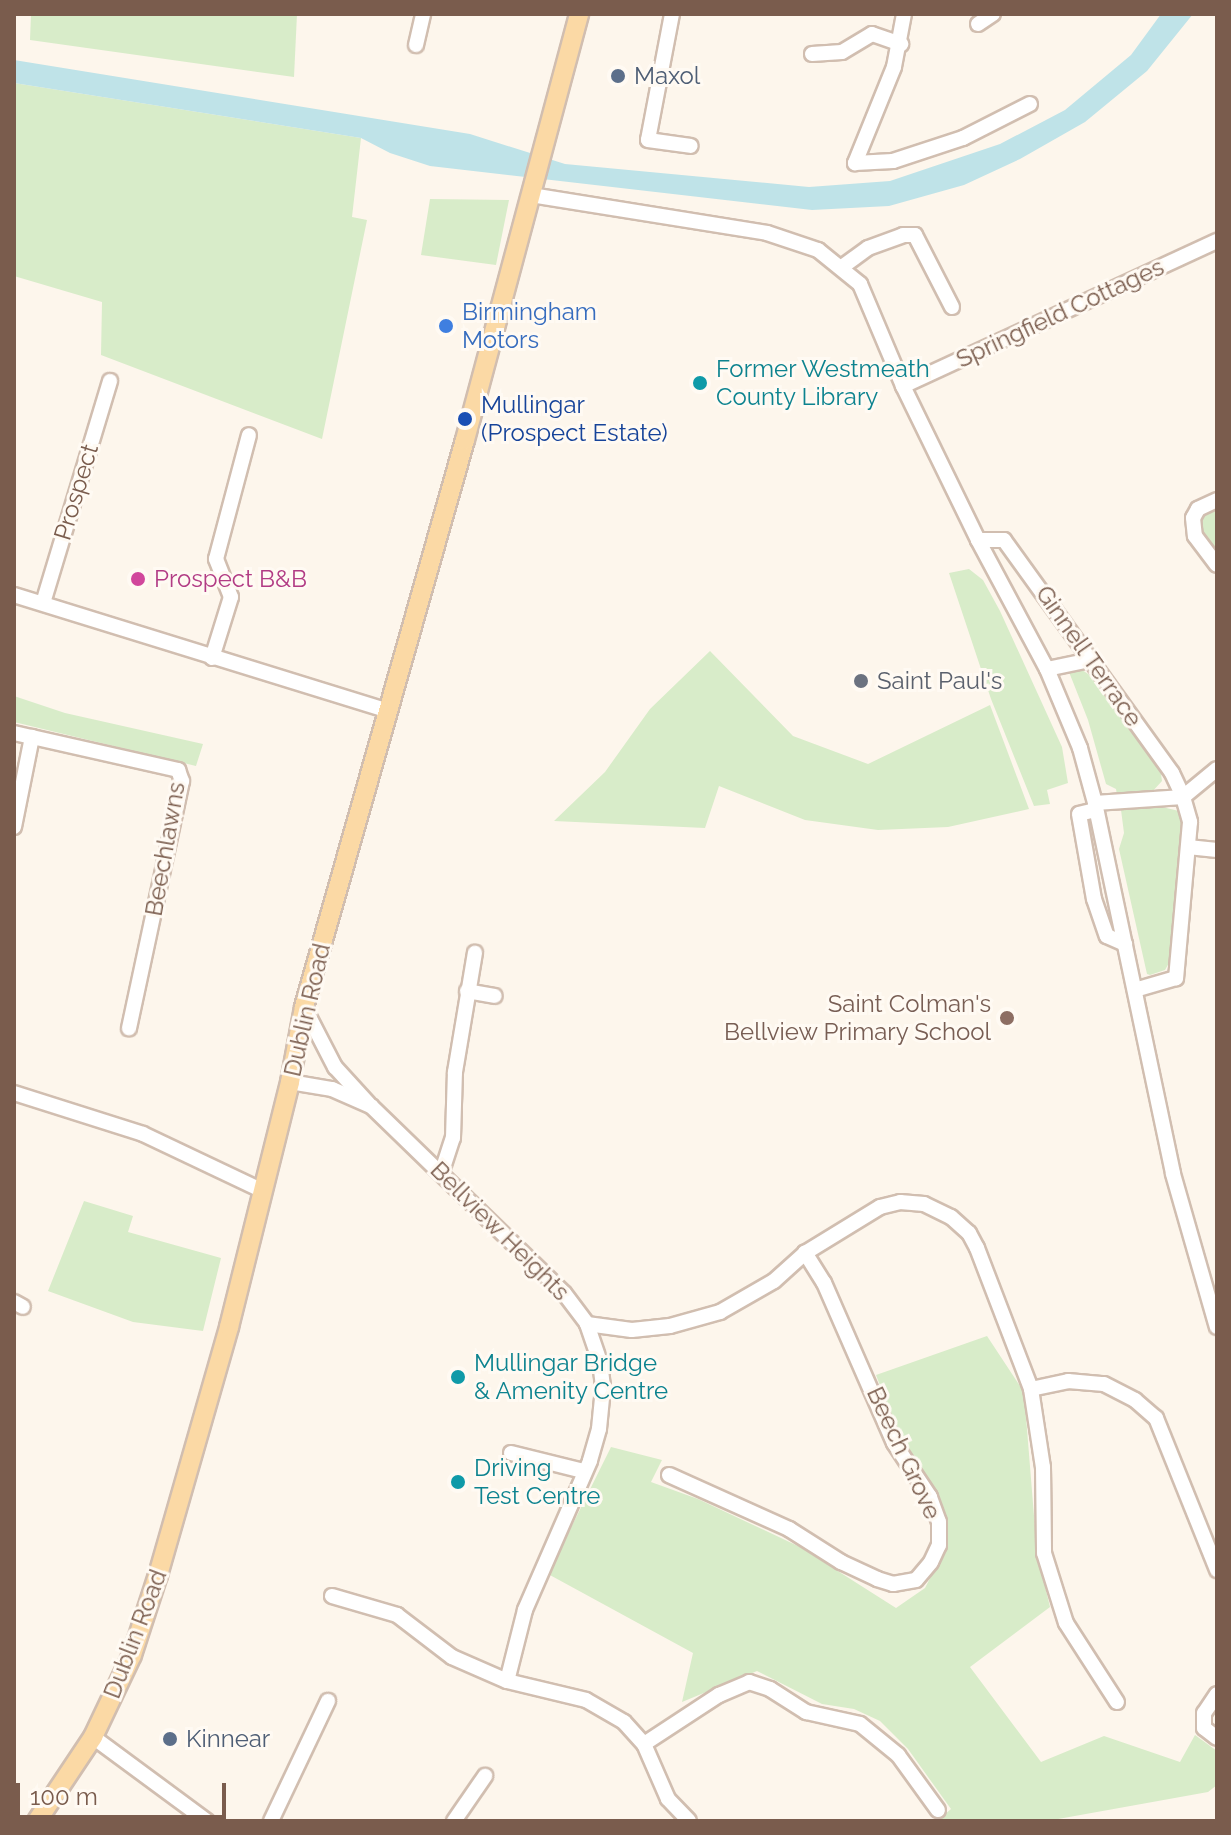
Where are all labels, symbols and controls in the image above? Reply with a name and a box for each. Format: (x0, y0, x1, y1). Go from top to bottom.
place label: Maxol (634, 62, 700, 90)
marker: Maxol (609, 67, 627, 85)
street label: Springfield Cottages (952, 252, 1168, 374)
place label: Birmingham Motors (462, 298, 597, 354)
marker: Birmingham Motors (437, 317, 455, 335)
place label: Former Westmeath County Library (716, 355, 931, 411)
marker: Former Westmeath County Library (691, 374, 709, 392)
place label: Mullingar (Prospect Estate) (481, 391, 668, 447)
marker: Mullingar (Prospect Estate) (456, 410, 474, 428)
street label: Prospect (48, 440, 104, 544)
place label: Prospect B&B (154, 565, 307, 593)
marker: Prospect B&B (129, 570, 147, 588)
street label: Ginnell Terrace (1029, 579, 1149, 733)
place label: Saint Paul's (877, 667, 1002, 695)
marker: Saint Paul's (852, 672, 870, 690)
street label: Beechlawns (139, 780, 191, 918)
street label: Dublin Road (278, 941, 336, 1079)
place label: Saint Colman's Bellview Primary School (723, 990, 991, 1046)
marker: Saint Colman's Bellview Primary School (998, 1009, 1016, 1027)
street label: Bellview Heights (424, 1155, 576, 1307)
place label: Mullingar Bridge & Amenity Centre (474, 1349, 669, 1405)
marker: Mullingar Bridge & Amenity Centre (449, 1368, 467, 1386)
street label: Beech Grove (861, 1382, 947, 1524)
place label: Driving Test Centre (474, 1454, 600, 1510)
marker: Driving Test Centre (449, 1473, 467, 1491)
street label: Dublin Road (97, 1566, 173, 1702)
place label: Kinnear (186, 1725, 270, 1753)
marker: Kinnear (161, 1730, 179, 1748)
scale bar (20, 1767, 230, 1817)
text: 100 m (30, 1782, 98, 1811)

